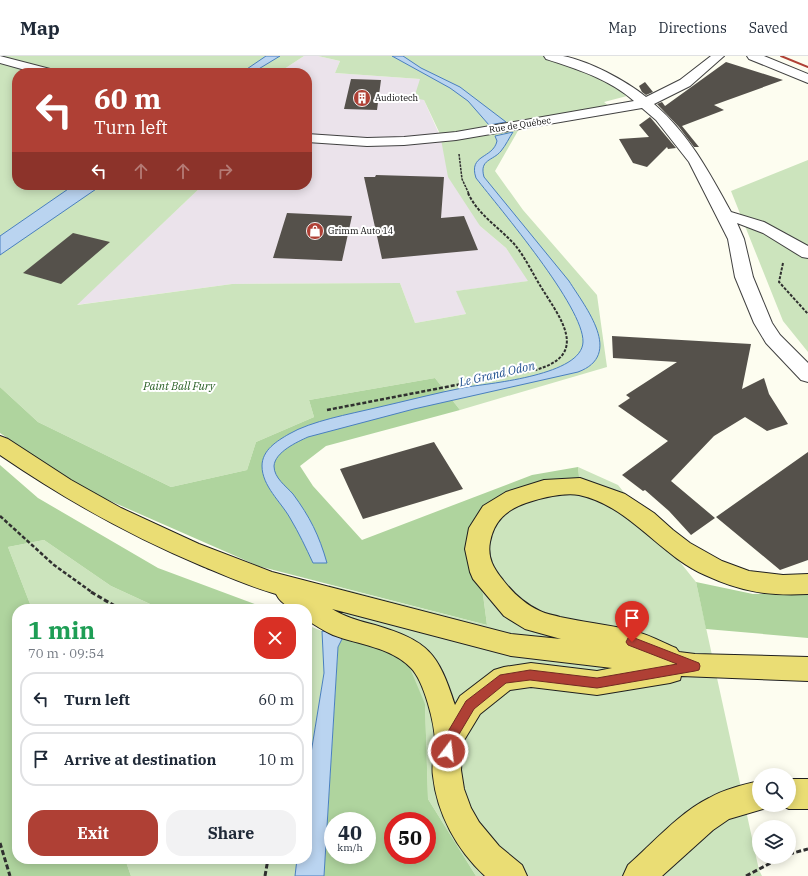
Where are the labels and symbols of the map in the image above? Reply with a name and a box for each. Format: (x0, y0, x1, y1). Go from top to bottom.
building icon: Audiotech (352, 88, 372, 108)
place label: Audiotech (375, 92, 419, 103)
street label: Rue de Québec (488, 114, 552, 135)
shop icon: Grimm Auto 14 (305, 221, 325, 241)
place label: Grimm Auto 14 (328, 225, 393, 236)
water label: Le Grand Odon (457, 357, 536, 390)
park label: Paint Ball Fury (142, 379, 216, 393)
pin (615, 601, 649, 642)
position arrow (427, 730, 469, 772)
speed limit sign: 50 (384, 812, 436, 864)

